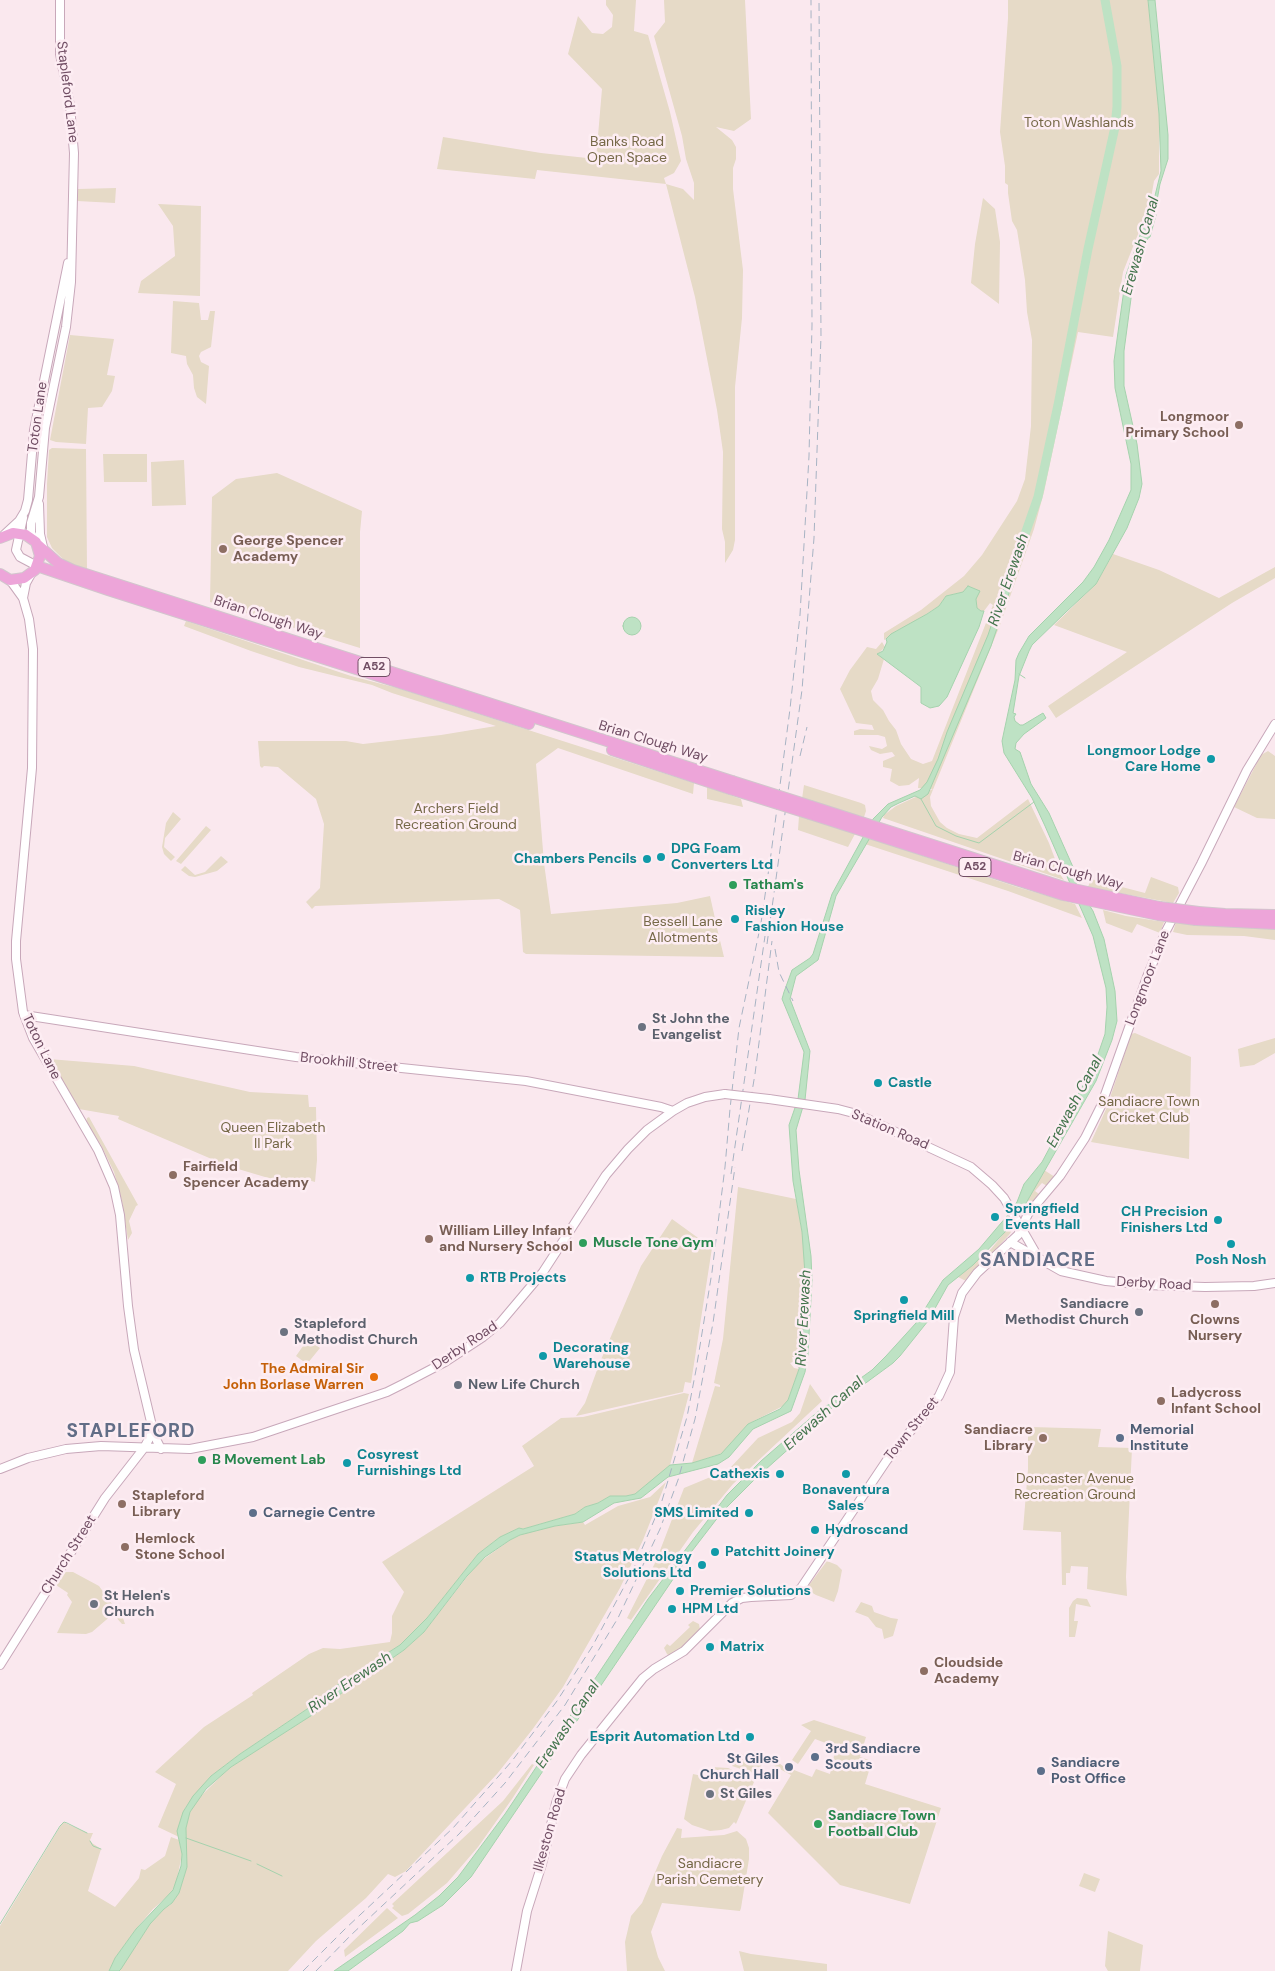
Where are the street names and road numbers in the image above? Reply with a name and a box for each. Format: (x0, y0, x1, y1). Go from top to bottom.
street label: Stapleford Lane (52, 40, 82, 144)
street label: Toton Lane (25, 381, 51, 453)
street label: Brian Clough Way (211, 592, 325, 644)
road number: A52 (358, 658, 390, 676)
street label: Brian Clough Way (596, 717, 710, 767)
street label: Brian Clough Way (1011, 848, 1125, 894)
road number: A52 (959, 858, 991, 876)
street label: Longmoor Lane (1122, 928, 1174, 1028)
street label: Toton Lane (18, 1011, 64, 1083)
street label: Brookhill Street (299, 1050, 399, 1076)
street label: Station Road (849, 1106, 931, 1154)
street label: Derby Road (1116, 1274, 1192, 1294)
street label: Derby Road (429, 1318, 501, 1374)
street label: Town Street (881, 1394, 943, 1464)
street label: Church Street (38, 1512, 100, 1598)
street label: Ilkeston Road (530, 1787, 570, 1873)

